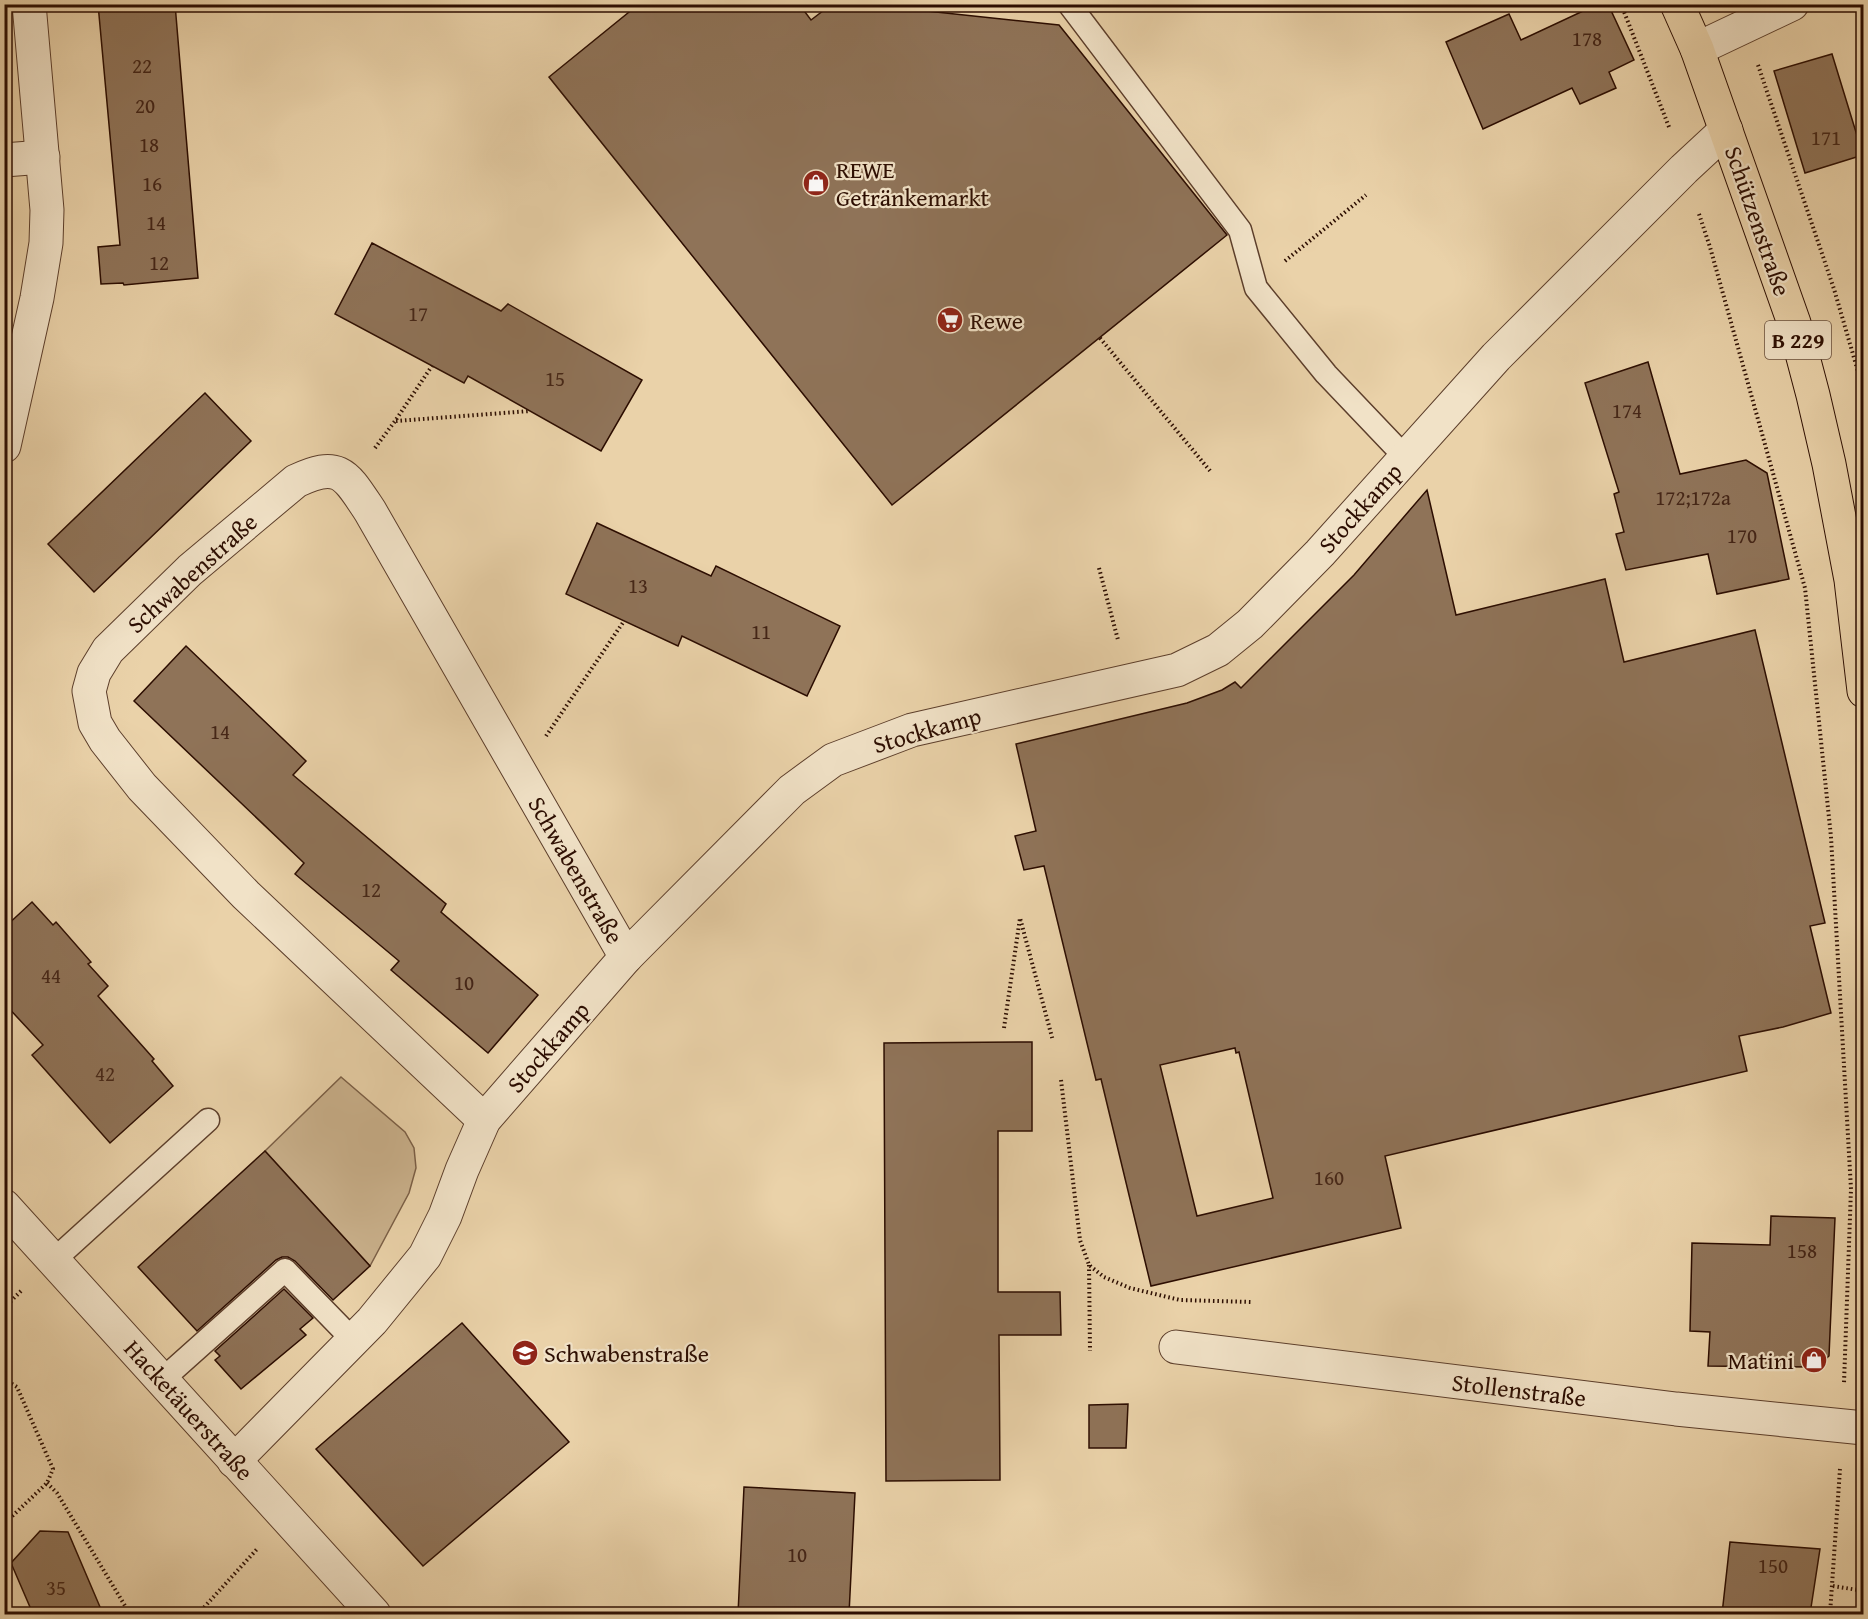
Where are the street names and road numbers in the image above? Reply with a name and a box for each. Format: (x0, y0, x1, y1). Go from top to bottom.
street label: Schützenstraße (1716, 141, 1800, 301)
road number: B 229 (1765, 321, 1831, 359)
street label: Stockkamp (1310, 455, 1410, 561)
street label: Schwabenstraße (119, 505, 265, 641)
street label: Stockkamp (869, 698, 985, 762)
street label: Schwabenstraße (520, 790, 632, 950)
street label: Stockkamp (498, 994, 598, 1100)
street label: Hacketäuerstraße (116, 1332, 262, 1488)
street label: Stollenstraße (1450, 1364, 1588, 1416)

